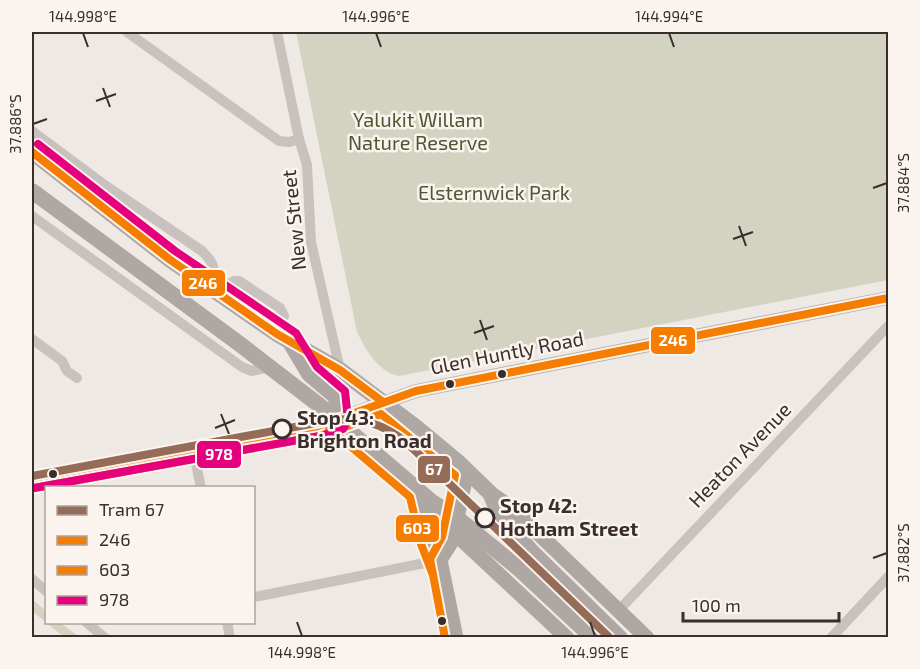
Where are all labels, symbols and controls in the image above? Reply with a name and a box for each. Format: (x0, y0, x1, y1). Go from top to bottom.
text: 144.998°E (49, 7, 117, 25)
text: 144.996°E (342, 7, 410, 25)
text: 144.994°E (635, 7, 703, 25)
text: 37.886°S (6, 94, 24, 154)
park label: Yalukit Willam Nature Reserve (348, 107, 488, 154)
text: 37.884°S (894, 153, 912, 213)
street label: New Street (276, 168, 310, 272)
park label: Elsternwick Park (418, 180, 570, 204)
line badge: 246 (181, 269, 226, 297)
text: 246 (189, 273, 217, 292)
street label: Glen Huntly Road (428, 325, 585, 379)
line badge: 246 (650, 326, 696, 355)
text: 246 (659, 330, 687, 349)
unlabelled marker (496, 368, 508, 380)
unlabelled marker (444, 378, 456, 390)
street label: Heaton Avenue (683, 397, 795, 512)
place label: Stop 43: Brighton Road (297, 405, 432, 452)
marker: Stop 43: Brighton Road (272, 419, 292, 439)
line badge: 978 (196, 440, 242, 469)
text: 978 (205, 444, 233, 463)
line badge: 67 (417, 455, 451, 484)
text: 67 (425, 459, 443, 478)
unlabelled marker (47, 468, 59, 480)
legend (45, 486, 255, 624)
place label: Stop 42: Hotham Street (500, 493, 638, 540)
text: Tram 67 (99, 498, 164, 520)
marker: Stop 42: Hotham Street (475, 508, 495, 528)
line badge: 603 (395, 514, 440, 543)
text: 603 (403, 518, 431, 537)
text: 37.882°S (894, 523, 912, 583)
text: 246 (99, 528, 130, 550)
text: 603 (99, 558, 130, 580)
scale bar (683, 585, 839, 623)
text: 978 (99, 588, 129, 610)
text: 100 m (692, 594, 741, 616)
unlabelled marker (436, 615, 448, 627)
text: 144.998°E (268, 643, 336, 661)
text: 144.996°E (561, 643, 629, 661)

